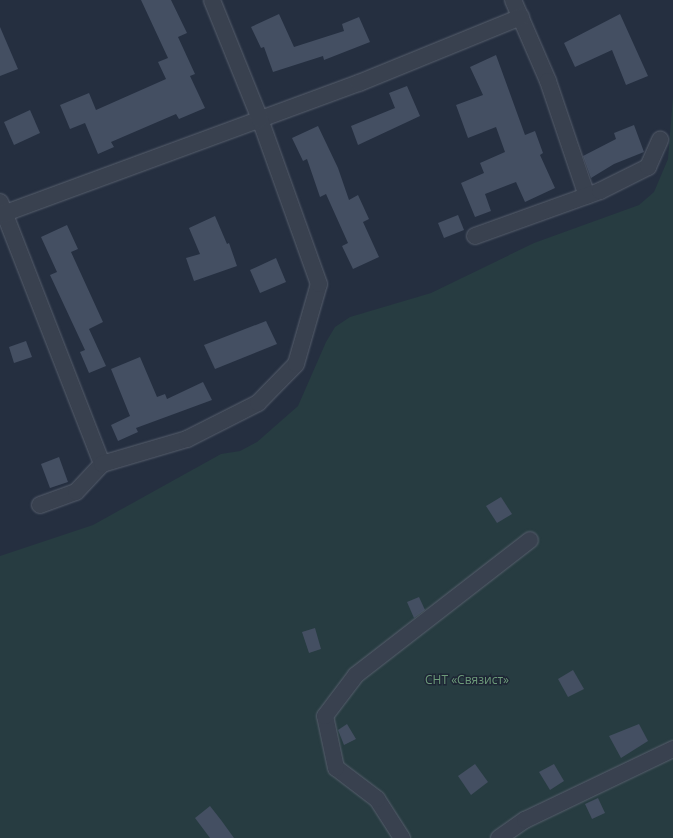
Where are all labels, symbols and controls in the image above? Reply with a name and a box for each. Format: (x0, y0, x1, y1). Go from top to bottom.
park label: СНТ «Связист» (425, 673, 509, 687)

